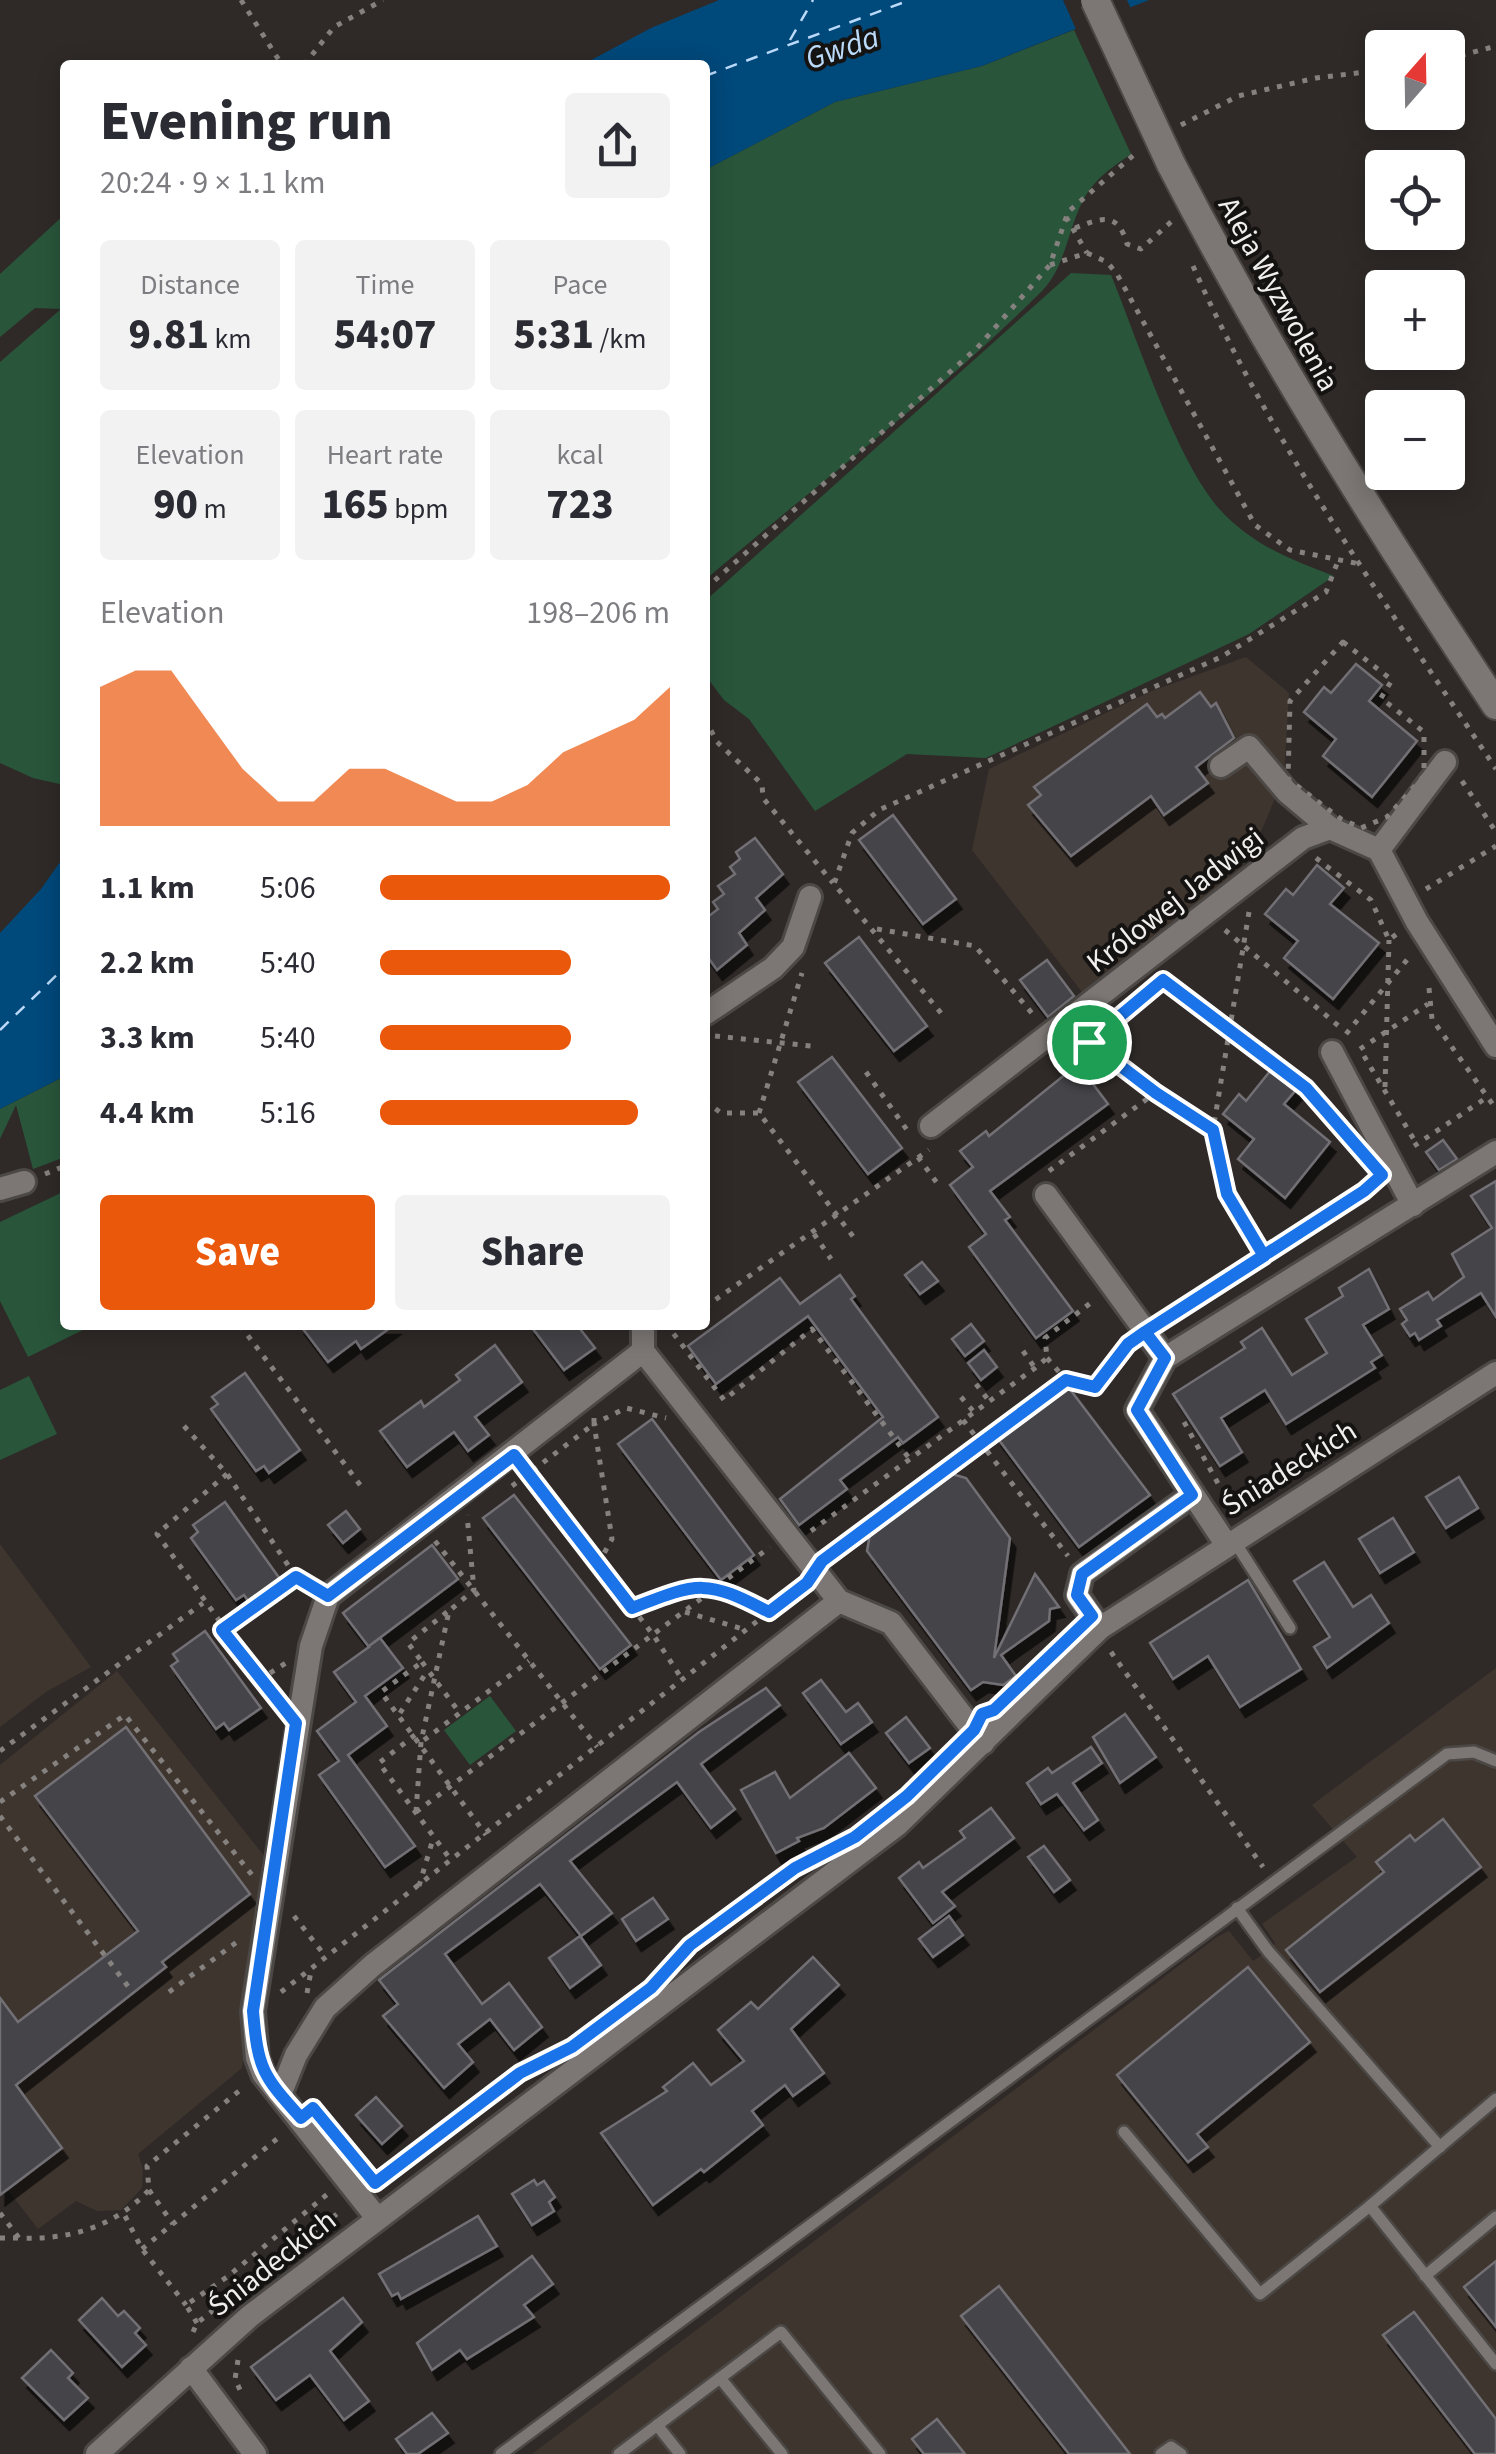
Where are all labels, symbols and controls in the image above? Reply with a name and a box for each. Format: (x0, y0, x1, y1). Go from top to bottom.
water label: Gwda (799, 14, 886, 82)
north arrow (1365, 30, 1465, 130)
map controls (1365, 30, 1465, 490)
text: Evening run (100, 83, 393, 161)
button: share (565, 93, 670, 198)
button: locate (1365, 150, 1465, 250)
text: 20:24 · 9 × 1.1 km (100, 160, 326, 206)
street label: Aleja Wyzwolenia (1207, 189, 1350, 399)
text: Distance (140, 265, 240, 305)
text: Time (356, 265, 415, 305)
text: Pace (553, 265, 607, 305)
button: + (1365, 270, 1465, 370)
text: 9.81 (129, 305, 209, 365)
text: 54:07 (334, 305, 436, 365)
text: 5:31 (514, 305, 594, 365)
text: km (209, 319, 252, 359)
text: /km (594, 319, 646, 359)
button: − (1365, 390, 1465, 490)
text: Elevation (135, 435, 245, 475)
text: Heart rate (327, 435, 443, 475)
text: kcal (556, 435, 604, 475)
text: 90 (153, 475, 198, 535)
text: 165 (321, 475, 389, 535)
text: 723 (546, 475, 614, 535)
text: m (198, 489, 227, 529)
text: bpm (389, 489, 449, 529)
text: Elevation (100, 590, 225, 636)
text: 198–206 m (526, 590, 670, 636)
street label: Królowej Jadwigi (1077, 817, 1273, 983)
text: 1.1 km (100, 865, 195, 911)
text: 5:06 (260, 865, 316, 911)
text: 2.2 km (100, 940, 195, 986)
text: 5:40 (260, 940, 316, 986)
pin (1047, 1000, 1132, 1085)
text: 3.3 km (100, 1015, 195, 1061)
text: 5:40 (260, 1015, 316, 1061)
icon: arrive (1062, 1015, 1117, 1070)
text: 4.4 km (100, 1090, 195, 1136)
text: 5:16 (260, 1090, 316, 1136)
button: Save (100, 1195, 375, 1310)
button: Share (395, 1195, 670, 1310)
street label: Śniadeckich (1213, 1410, 1365, 1527)
street label: Śniadeckich (199, 2200, 346, 2327)

